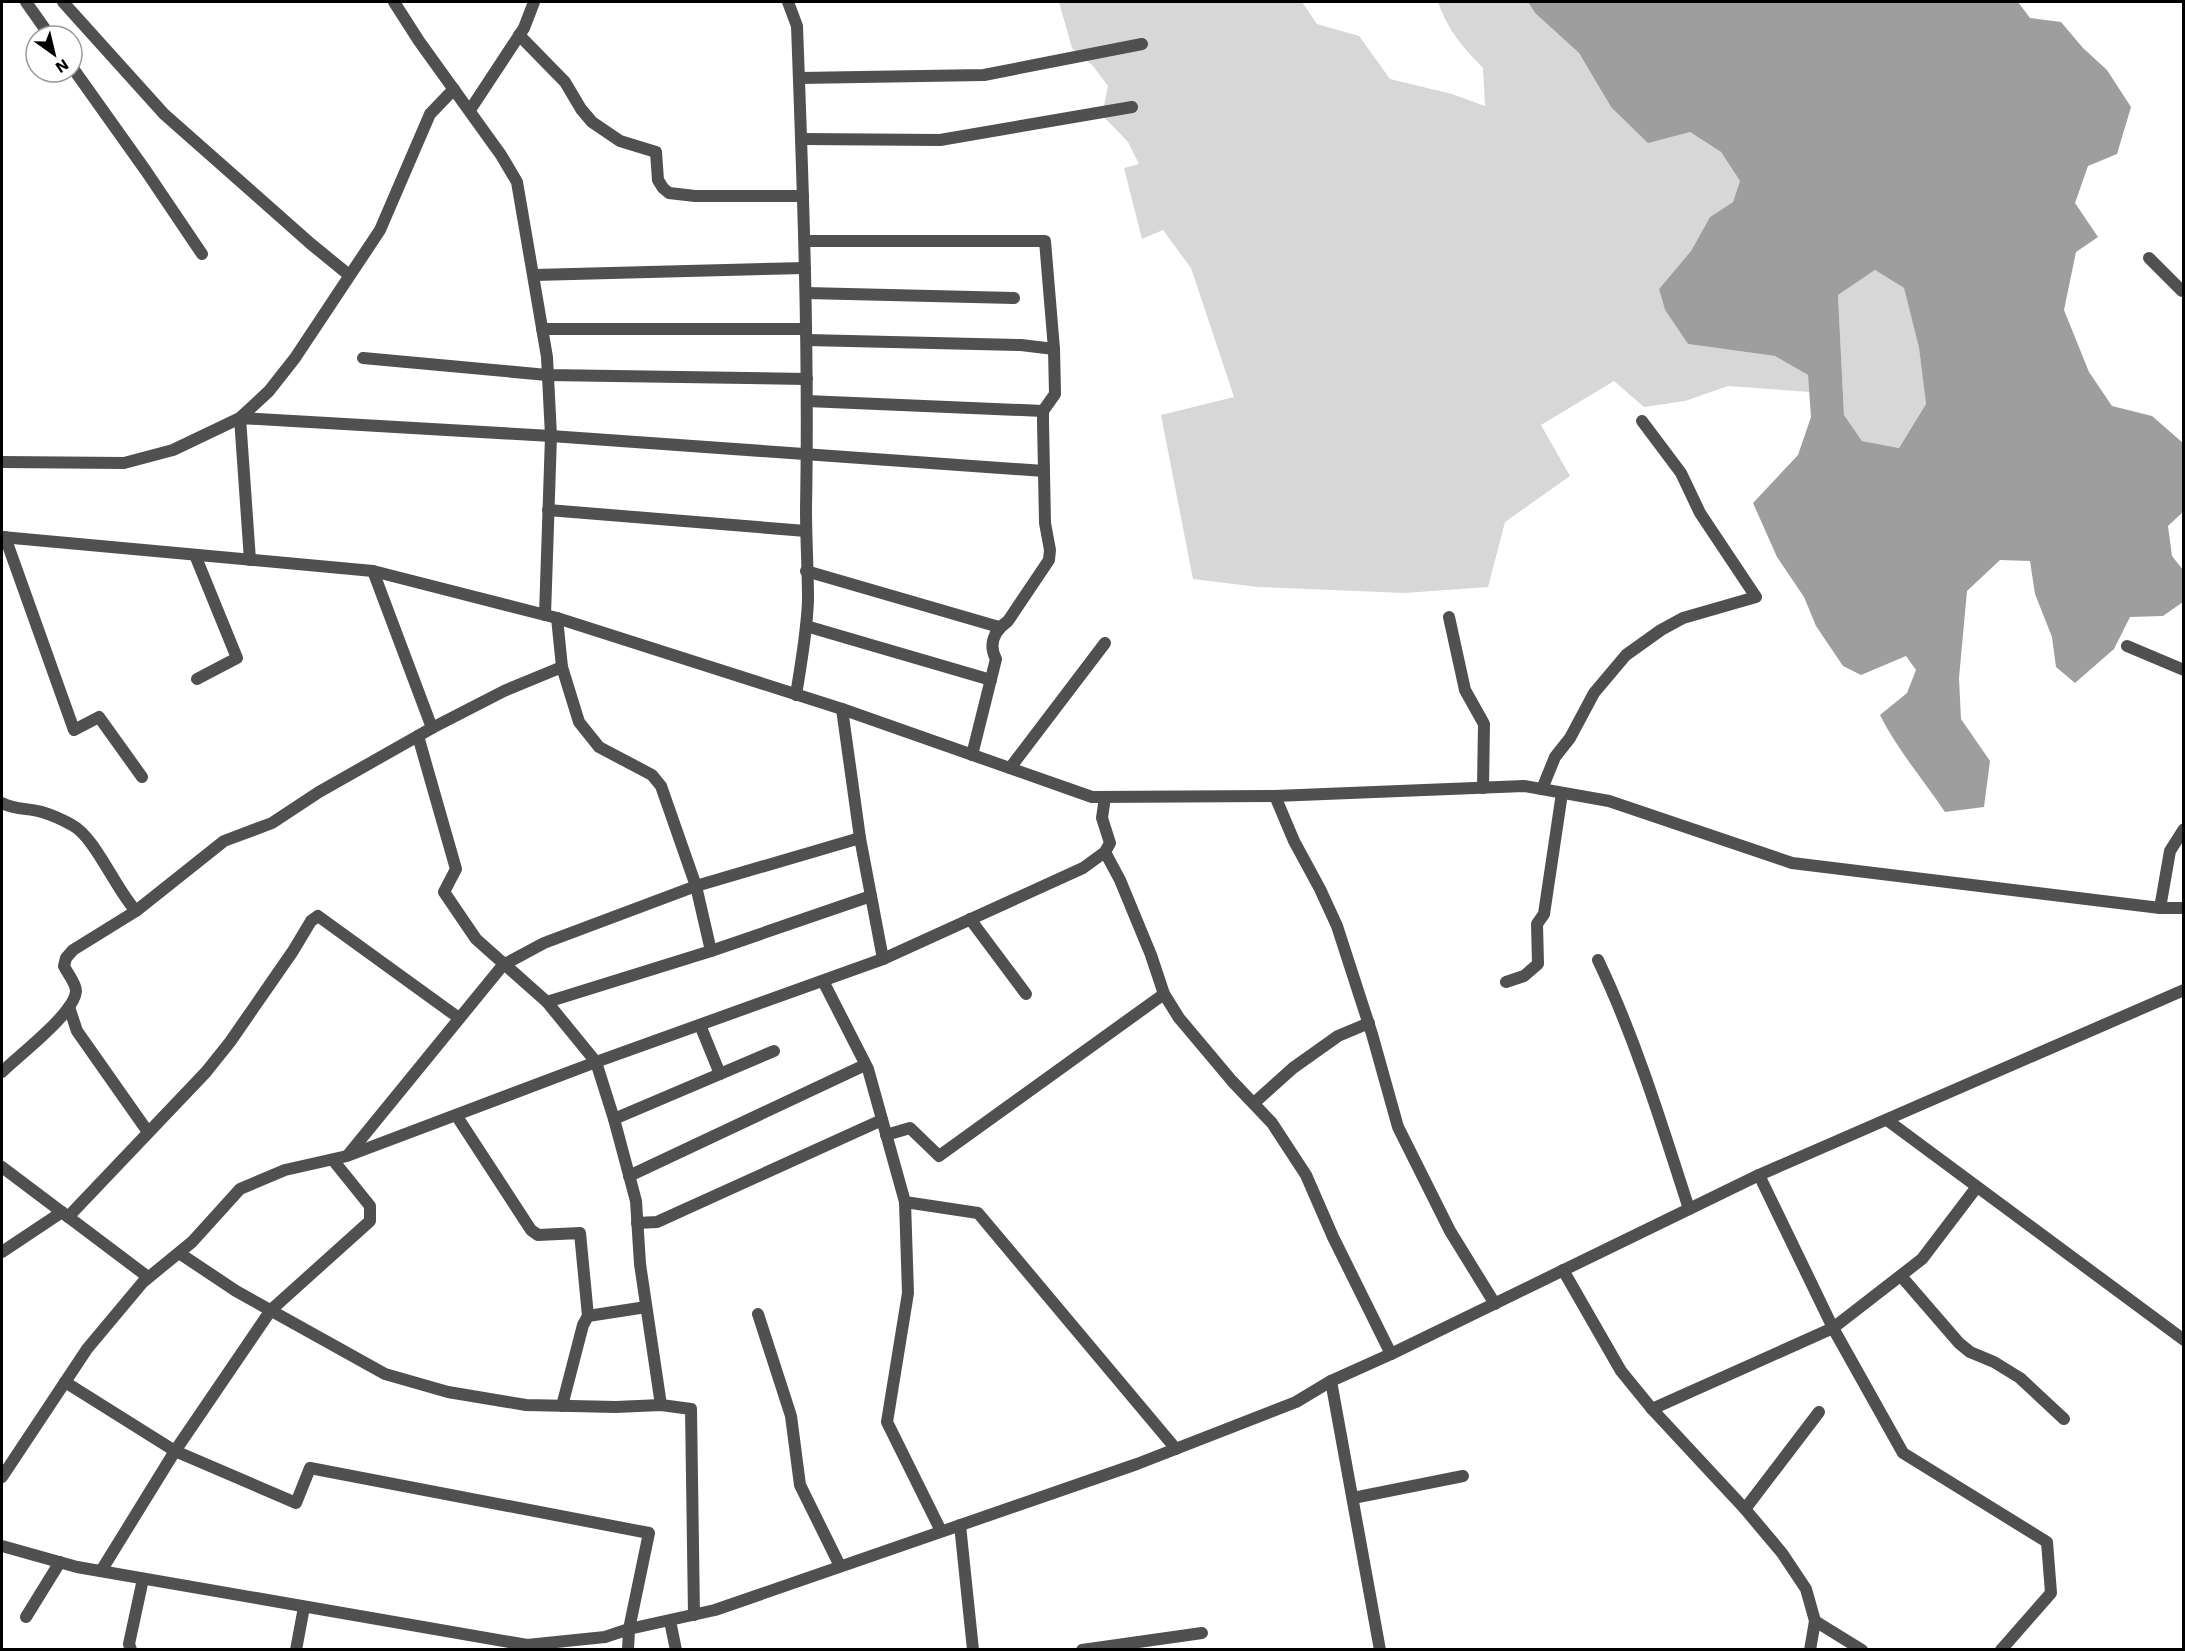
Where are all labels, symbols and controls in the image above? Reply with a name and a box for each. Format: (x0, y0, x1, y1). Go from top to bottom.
north arrow (24, 24, 84, 84)
text: N (52, 55, 72, 77)

